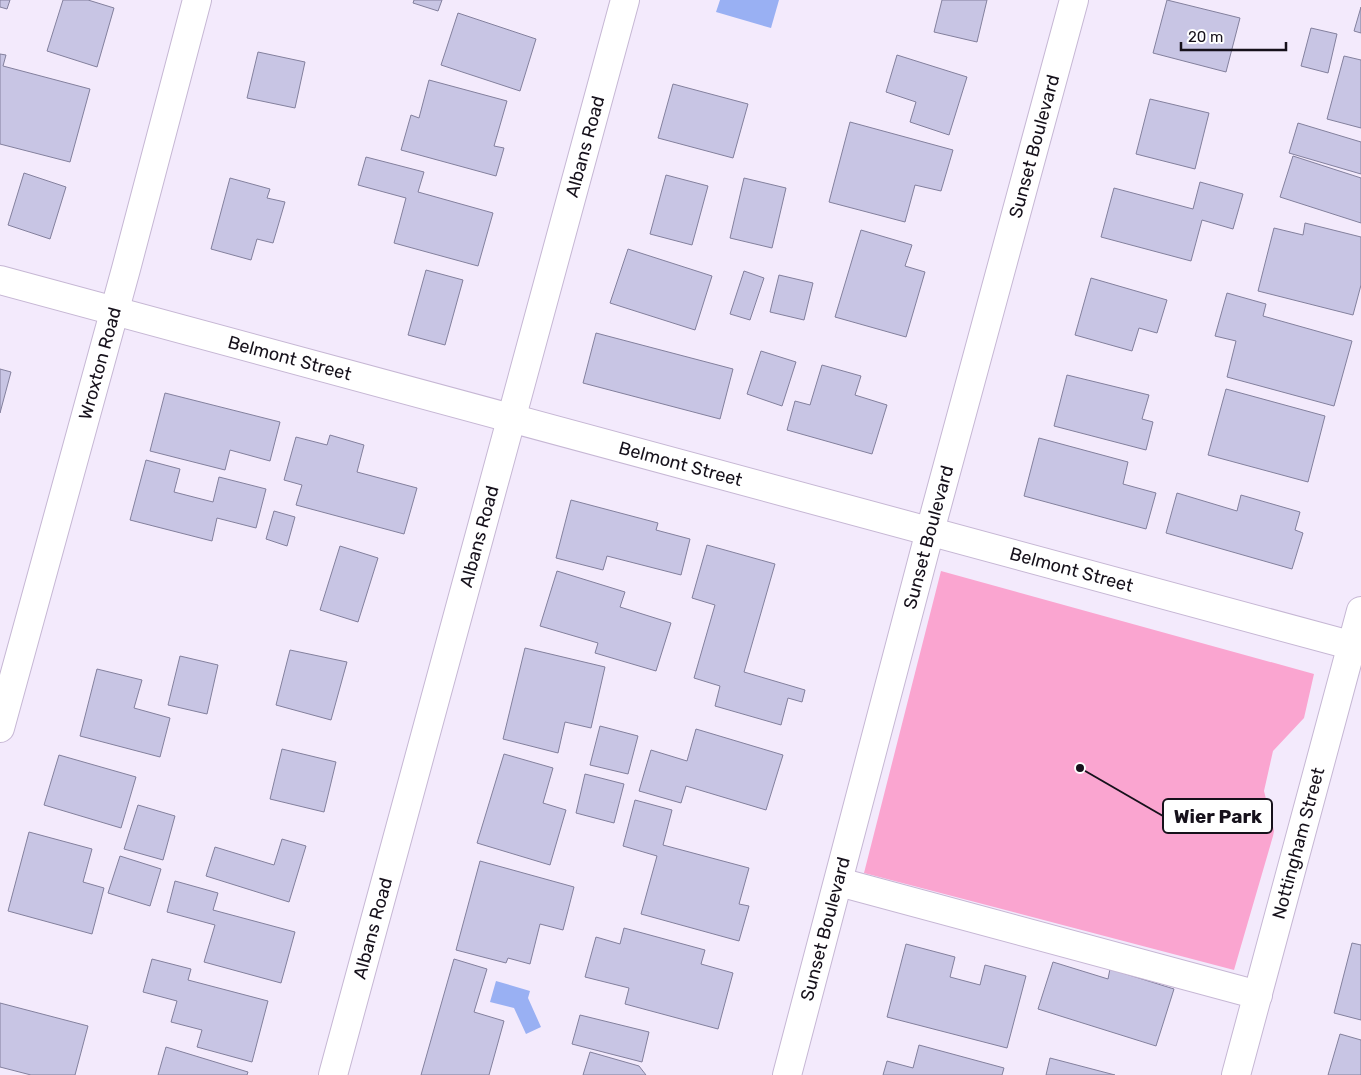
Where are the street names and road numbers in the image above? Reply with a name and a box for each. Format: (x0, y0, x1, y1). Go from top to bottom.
street label: Sunset Boulevard (1004, 72, 1064, 221)
street label: Albans Road (561, 93, 609, 200)
street label: Wroxton Road (74, 305, 126, 422)
street label: Belmont Street (225, 331, 354, 386)
street label: Belmont Street (616, 437, 745, 491)
street label: Sunset Boulevard (899, 463, 958, 612)
street label: Albans Road (455, 483, 504, 590)
street label: Belmont Street (1007, 543, 1136, 597)
street label: Nottingham Street (1267, 765, 1329, 922)
street label: Sunset Boulevard (796, 855, 855, 1003)
street label: Albans Road (349, 875, 397, 982)

